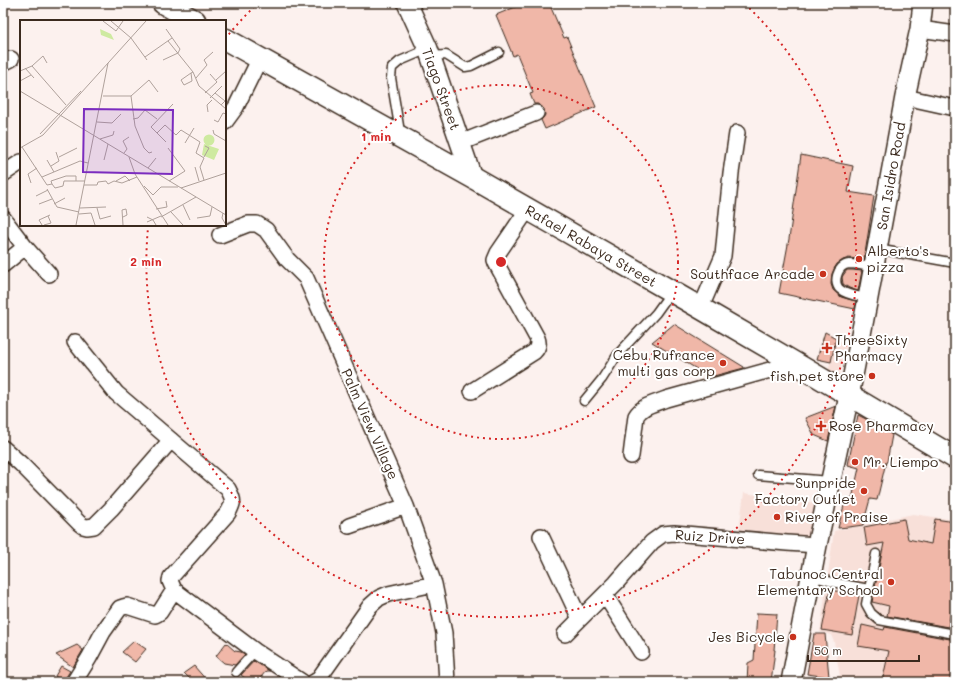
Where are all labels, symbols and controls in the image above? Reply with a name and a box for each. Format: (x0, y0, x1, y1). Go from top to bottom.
inset map (20, 20, 226, 226)
street label: Tiago Street (418, 45, 465, 133)
street label: San Isidro Road (872, 120, 909, 232)
text: 1 min (361, 128, 391, 144)
street label: Rafael Rabaya Street (522, 200, 660, 291)
place label: Alberto's pizza (867, 241, 929, 276)
text: 2 min (130, 253, 162, 269)
marker: Alberto's pizza (854, 254, 864, 264)
centre of rings (494, 255, 508, 269)
place label: Southface Arcade (690, 264, 815, 283)
marker: Southface Arcade (818, 269, 828, 279)
place label: ThreeSixty Pharmacy (835, 330, 908, 365)
marker: ThreeSixty Pharmacy (822, 343, 832, 353)
place label: Cebu Rufrance multi gas corp (613, 345, 715, 380)
marker: Cebu Rufrance multi gas corp (718, 358, 728, 368)
street label: Palm View Village (337, 365, 403, 482)
place label: fish pet store (770, 366, 864, 385)
marker: fish pet store (867, 371, 877, 381)
place label: Rose Pharmacy (829, 416, 934, 435)
marker: Rose Pharmacy (816, 421, 826, 431)
place label: Mr. Liempo (863, 452, 938, 471)
marker: Mr. Liempo (850, 457, 860, 467)
place label: Sunpride Factory Outlet (755, 473, 856, 508)
marker: Sunpride Factory Outlet (859, 486, 869, 496)
place label: River of Praise (785, 507, 888, 526)
marker: River of Praise (772, 512, 782, 522)
street label: Ruiz Drive (674, 525, 746, 548)
place label: Tabunoc Central Elementary School (757, 564, 883, 599)
marker: Tabunoc Central Elementary School (886, 577, 896, 587)
place label: Jes Bicycle (708, 627, 785, 646)
marker: Jes Bicycle (788, 632, 798, 642)
scale bar (808, 637, 919, 663)
text: 50 m (814, 642, 842, 658)

